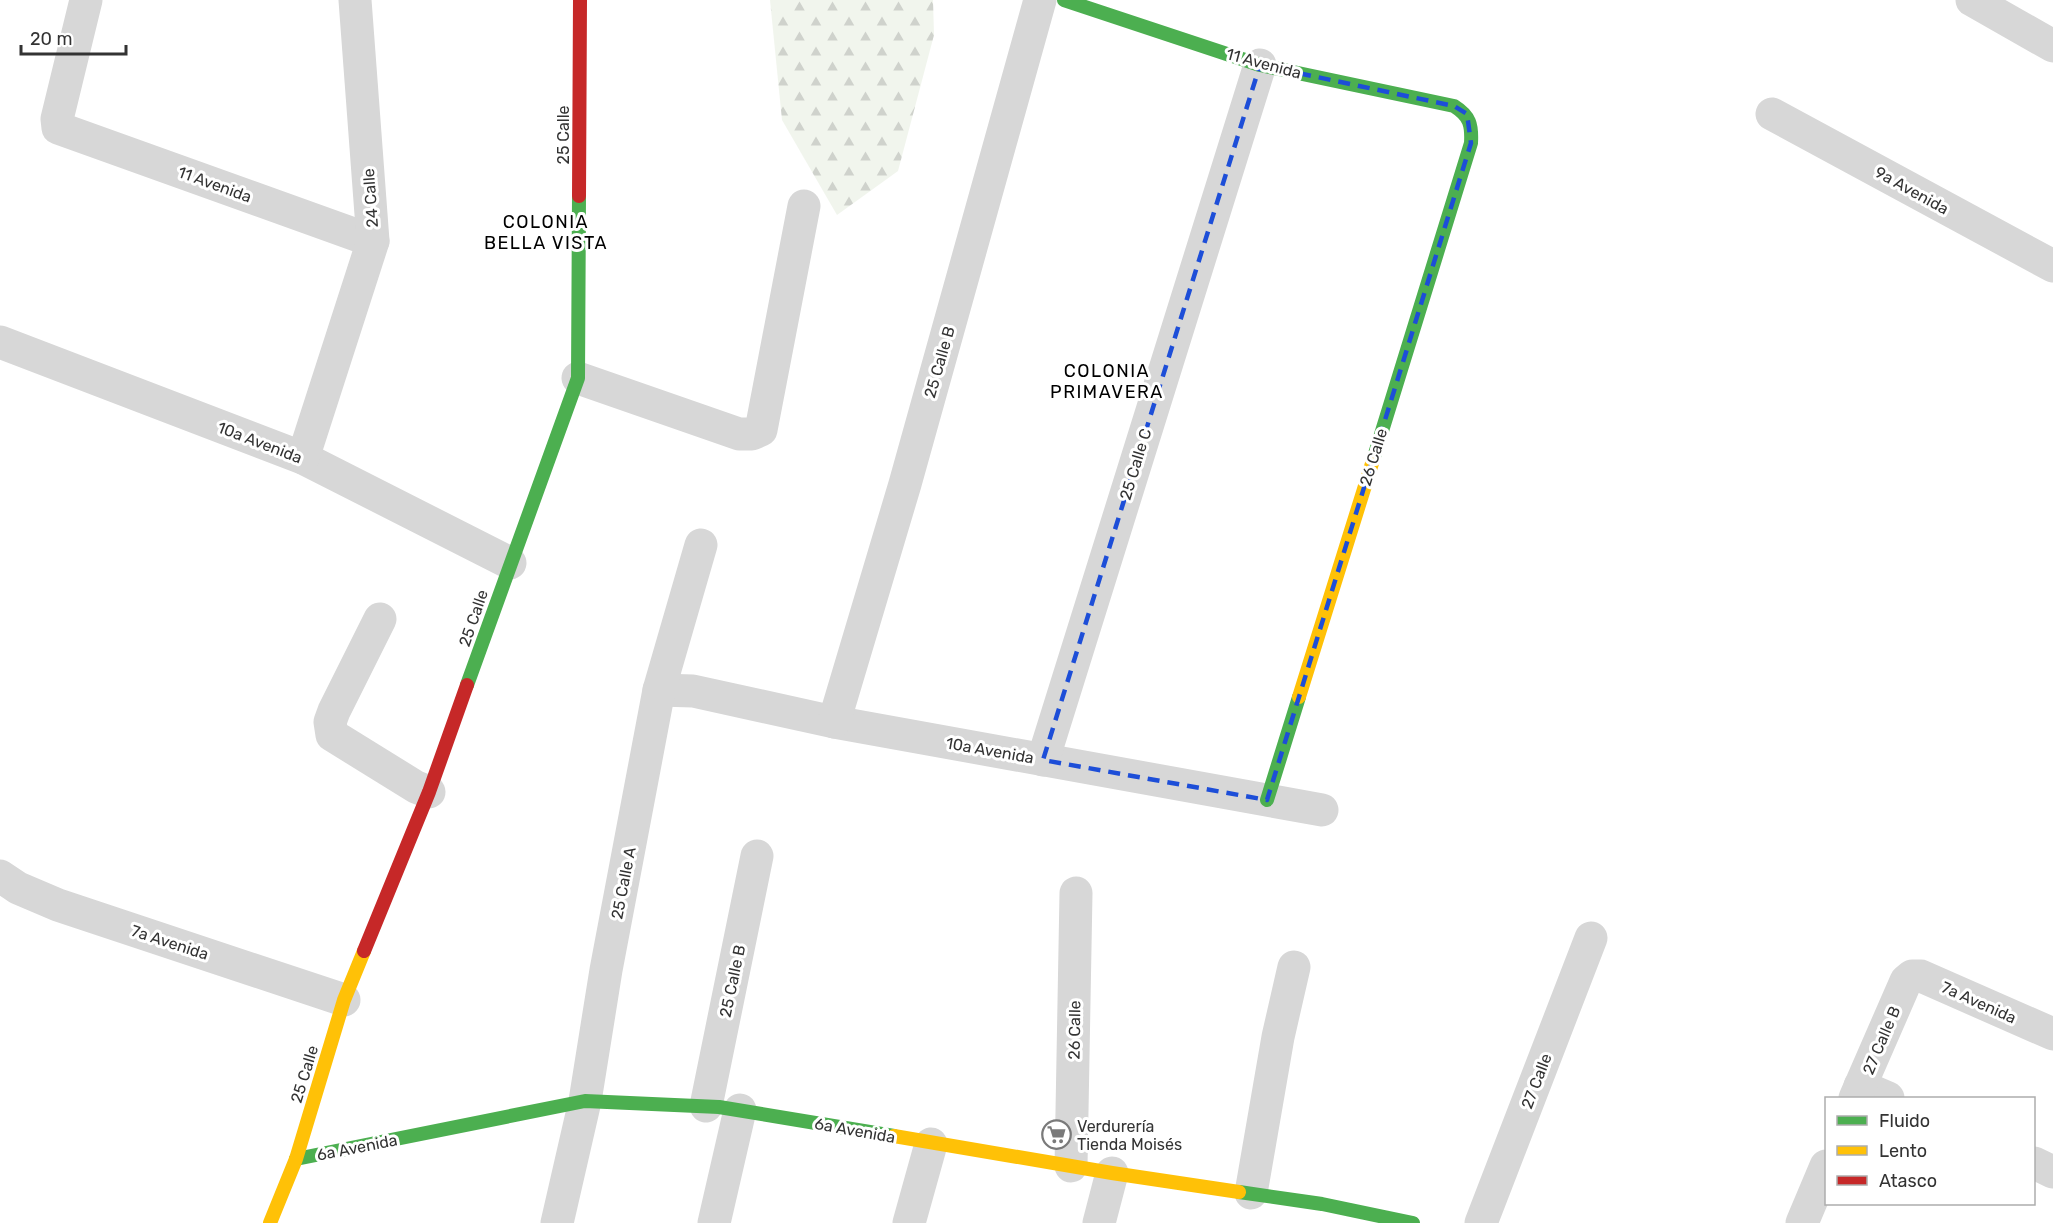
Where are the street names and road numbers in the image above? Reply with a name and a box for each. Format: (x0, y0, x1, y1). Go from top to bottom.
street label: 11 Avenida (1224, 44, 1303, 83)
street label: 25 Calle (554, 105, 573, 165)
street label: 11 Avenida (175, 162, 254, 207)
street label: 9a Avenida (1872, 162, 1952, 219)
street label: 24 Calle (359, 168, 382, 228)
street label: 25 Calle B (920, 324, 959, 400)
street label: 10a Avenida (215, 418, 305, 467)
street label: 25 Calle C (1116, 426, 1155, 502)
street label: 26 Calle (1356, 426, 1391, 488)
street label: 25 Calle (455, 587, 492, 649)
street label: 10a Avenida (944, 733, 1035, 768)
street label: 25 Calle A (607, 845, 640, 921)
street label: 7a Avenida (129, 921, 211, 964)
street label: 25 Calle B (716, 943, 749, 1019)
street label: 7a Avenida (1938, 977, 2019, 1027)
street label: 26 Calle (1064, 1000, 1085, 1060)
street label: 27 Calle B (1859, 1003, 1904, 1077)
street label: 25 Calle (287, 1043, 322, 1105)
street label: 27 Calle (1517, 1051, 1556, 1112)
street label: 6a Avenida (813, 1114, 897, 1147)
street label: 6a Avenida (315, 1130, 399, 1165)

